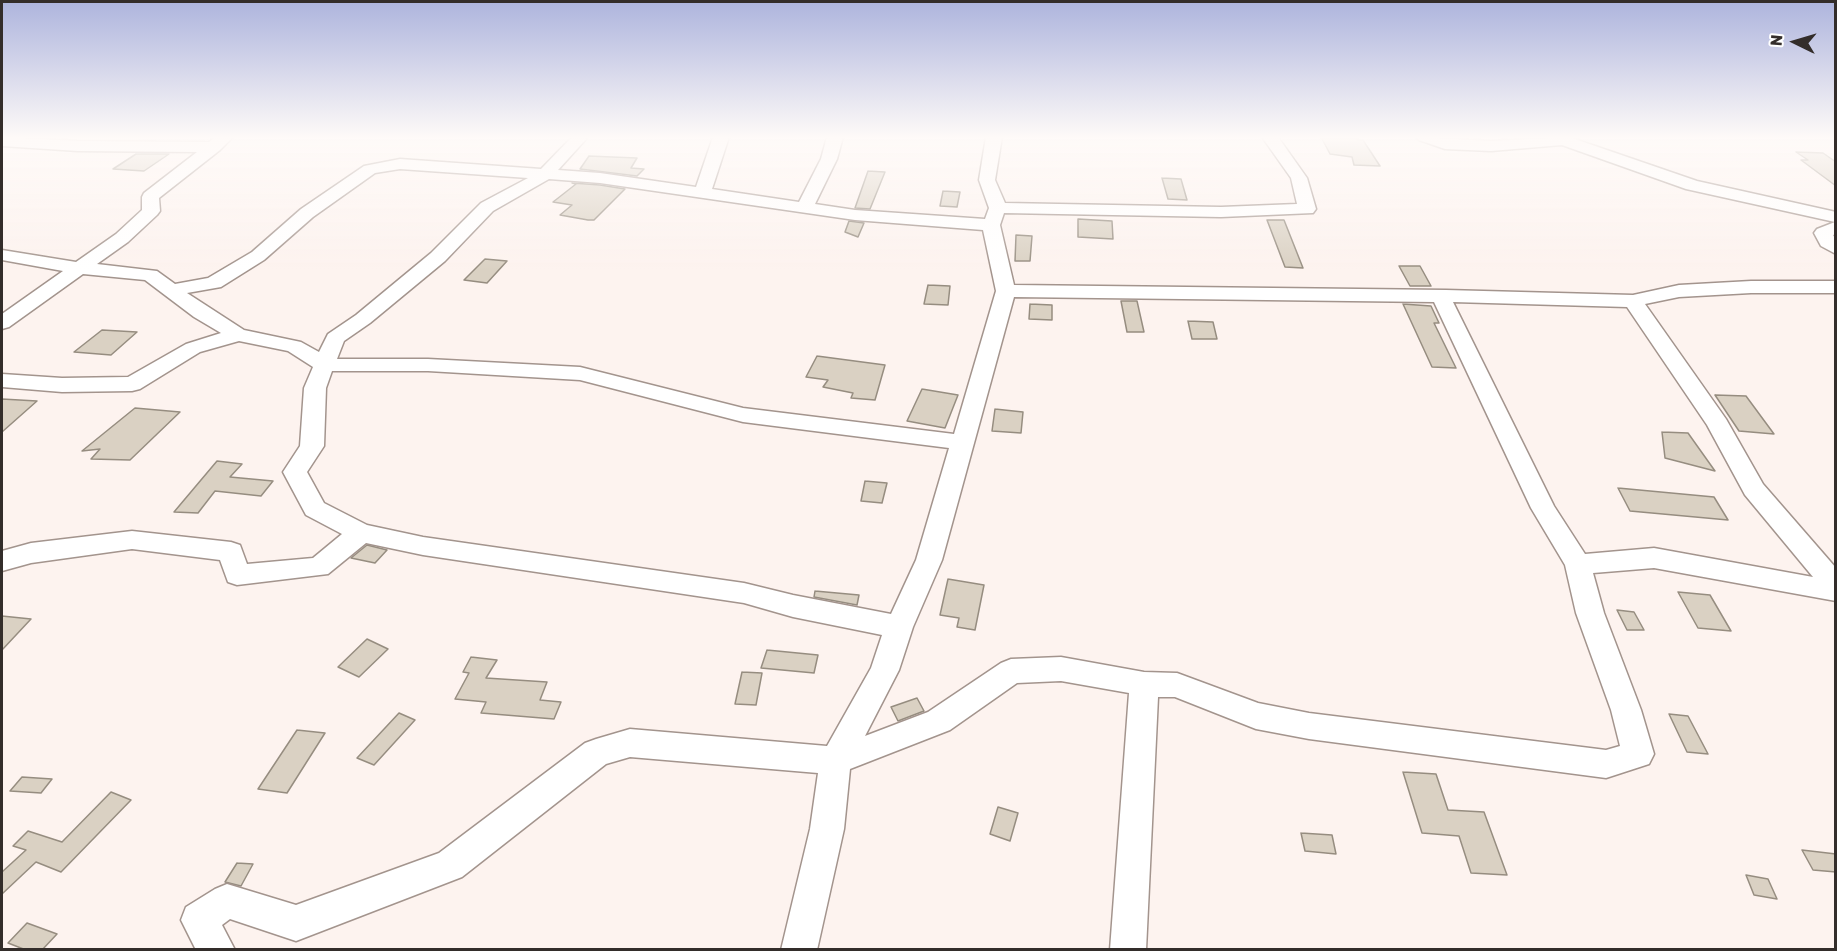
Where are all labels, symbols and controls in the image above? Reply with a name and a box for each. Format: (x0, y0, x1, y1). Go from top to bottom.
north arrow (1765, 12, 1825, 72)
text: N (1767, 34, 1787, 47)

